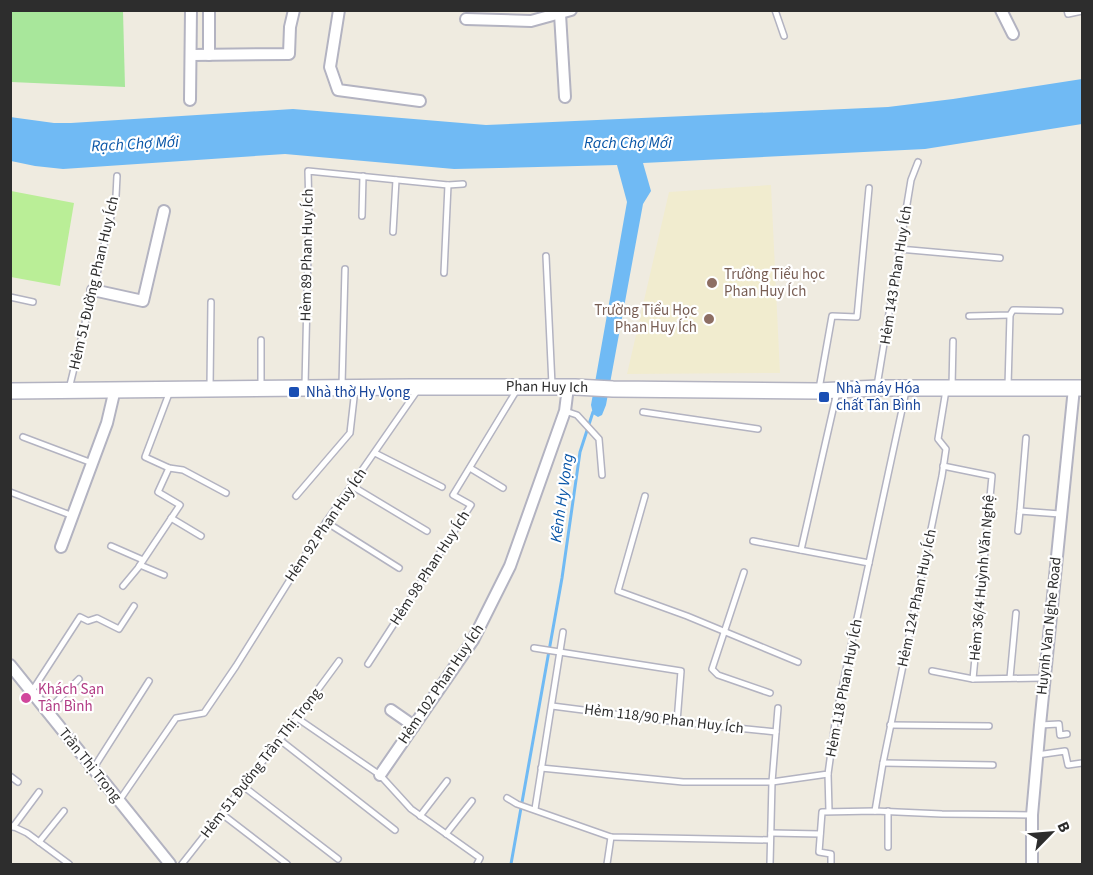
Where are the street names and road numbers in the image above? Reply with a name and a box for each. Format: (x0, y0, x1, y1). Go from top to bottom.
street label: Hẻm 89 Phan Huy Ích (295, 188, 319, 322)
street label: Hẻm 51 Đường Phan Huy Ích (64, 194, 124, 372)
street label: Hẻm 143 Phan Huy Ích (875, 204, 917, 346)
street label: Phan Huy Ich (506, 376, 588, 398)
street label: Hẻm 92 Phan Huy Ích (280, 464, 372, 586)
street label: Hẻm 36/4 Huỳnh Văn Nghệ (964, 494, 1000, 662)
street label: Hẻm 98 Phan Huy Ích (385, 507, 475, 629)
street label: Hẻm 124 Phan Huy Ích (892, 527, 942, 669)
street label: Huynh Van Nghe Road (1031, 556, 1067, 696)
street label: Hẻm 118 Phan Huy Ích (820, 617, 868, 759)
street label: Hẻm 102 Phan Huy Ích (393, 620, 489, 748)
street label: Hẻm 51 Đường Trần Thị Trọng (196, 683, 327, 842)
street label: Hẻm 118/90 Phan Huy Ích (583, 699, 745, 739)
street label: Trần Thị Trọng (53, 723, 127, 807)

